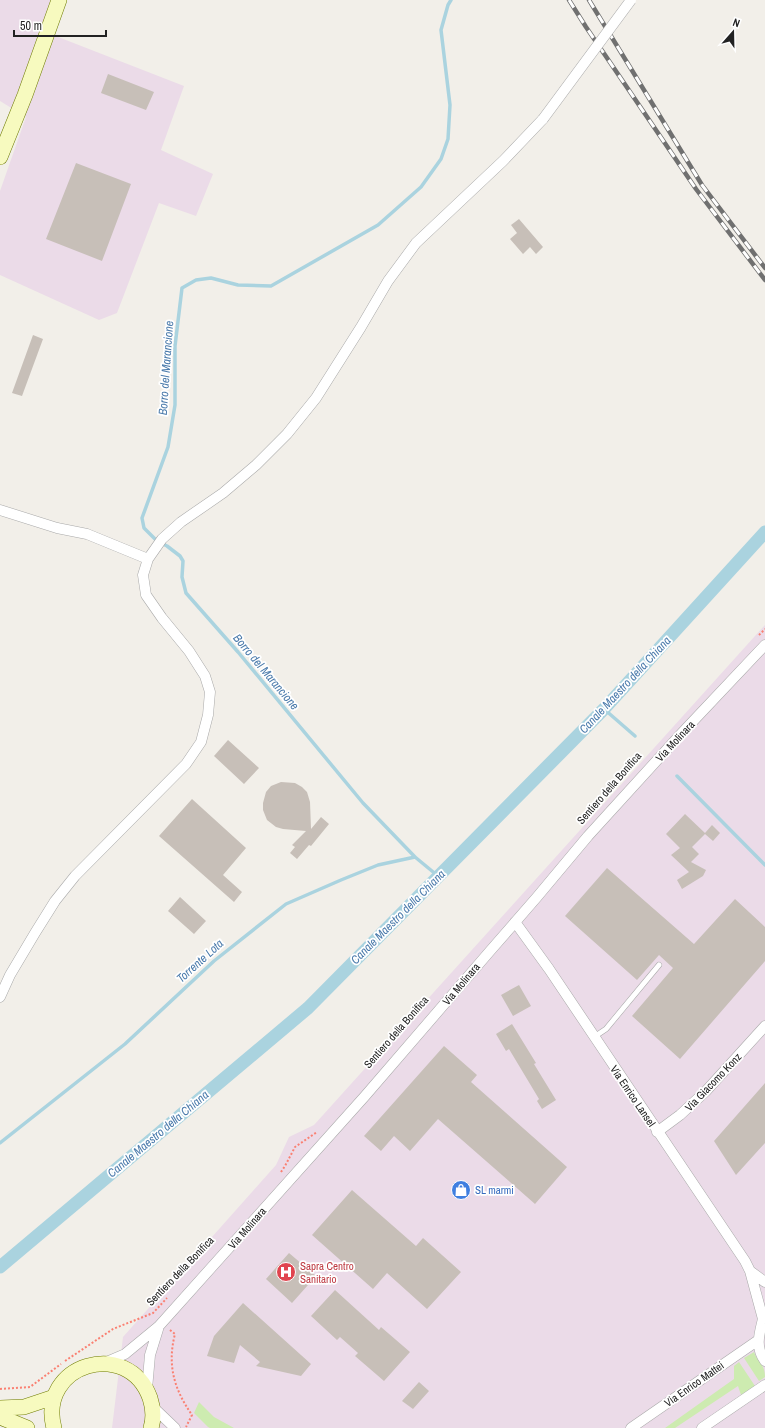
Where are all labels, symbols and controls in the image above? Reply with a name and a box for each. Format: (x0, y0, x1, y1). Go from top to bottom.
scale bar (14, 12, 106, 38)
north arrow (713, 12, 753, 52)
text: N (731, 15, 742, 30)
text: 50 m (20, 18, 42, 34)
water label: Borro del Marancione (155, 320, 177, 416)
water label: Borro del Marancione (229, 631, 303, 714)
water label: Canale Maestro della Chiana (576, 633, 675, 737)
street label: Via Molinara (652, 718, 698, 764)
street label: Sentiero della Bonifica (574, 749, 644, 827)
water label: Canale Maestro della Chiana (347, 866, 449, 968)
water label: Torrente Lota (173, 935, 227, 986)
street label: Via Molinara (439, 960, 483, 1008)
street label: Sentiero della Bonifica (361, 993, 431, 1071)
street label: Via Giacomo Konz (682, 1050, 745, 1114)
street label: Via Enrico Lansel (607, 1063, 659, 1129)
water label: Canale Maestro della Chiana (104, 1087, 212, 1181)
shop icon: SL marmi (450, 1179, 472, 1201)
place label: SL marmi (475, 1183, 514, 1197)
street label: Via Molinara (225, 1204, 269, 1252)
street label: Sentiero della Bonifica (143, 1233, 217, 1309)
place label: Sapra Centro Sanitario (300, 1259, 354, 1286)
hospital icon: Sapra Centro Sanitario (275, 1261, 297, 1283)
street label: Via Enrico Mattei (662, 1358, 726, 1410)

